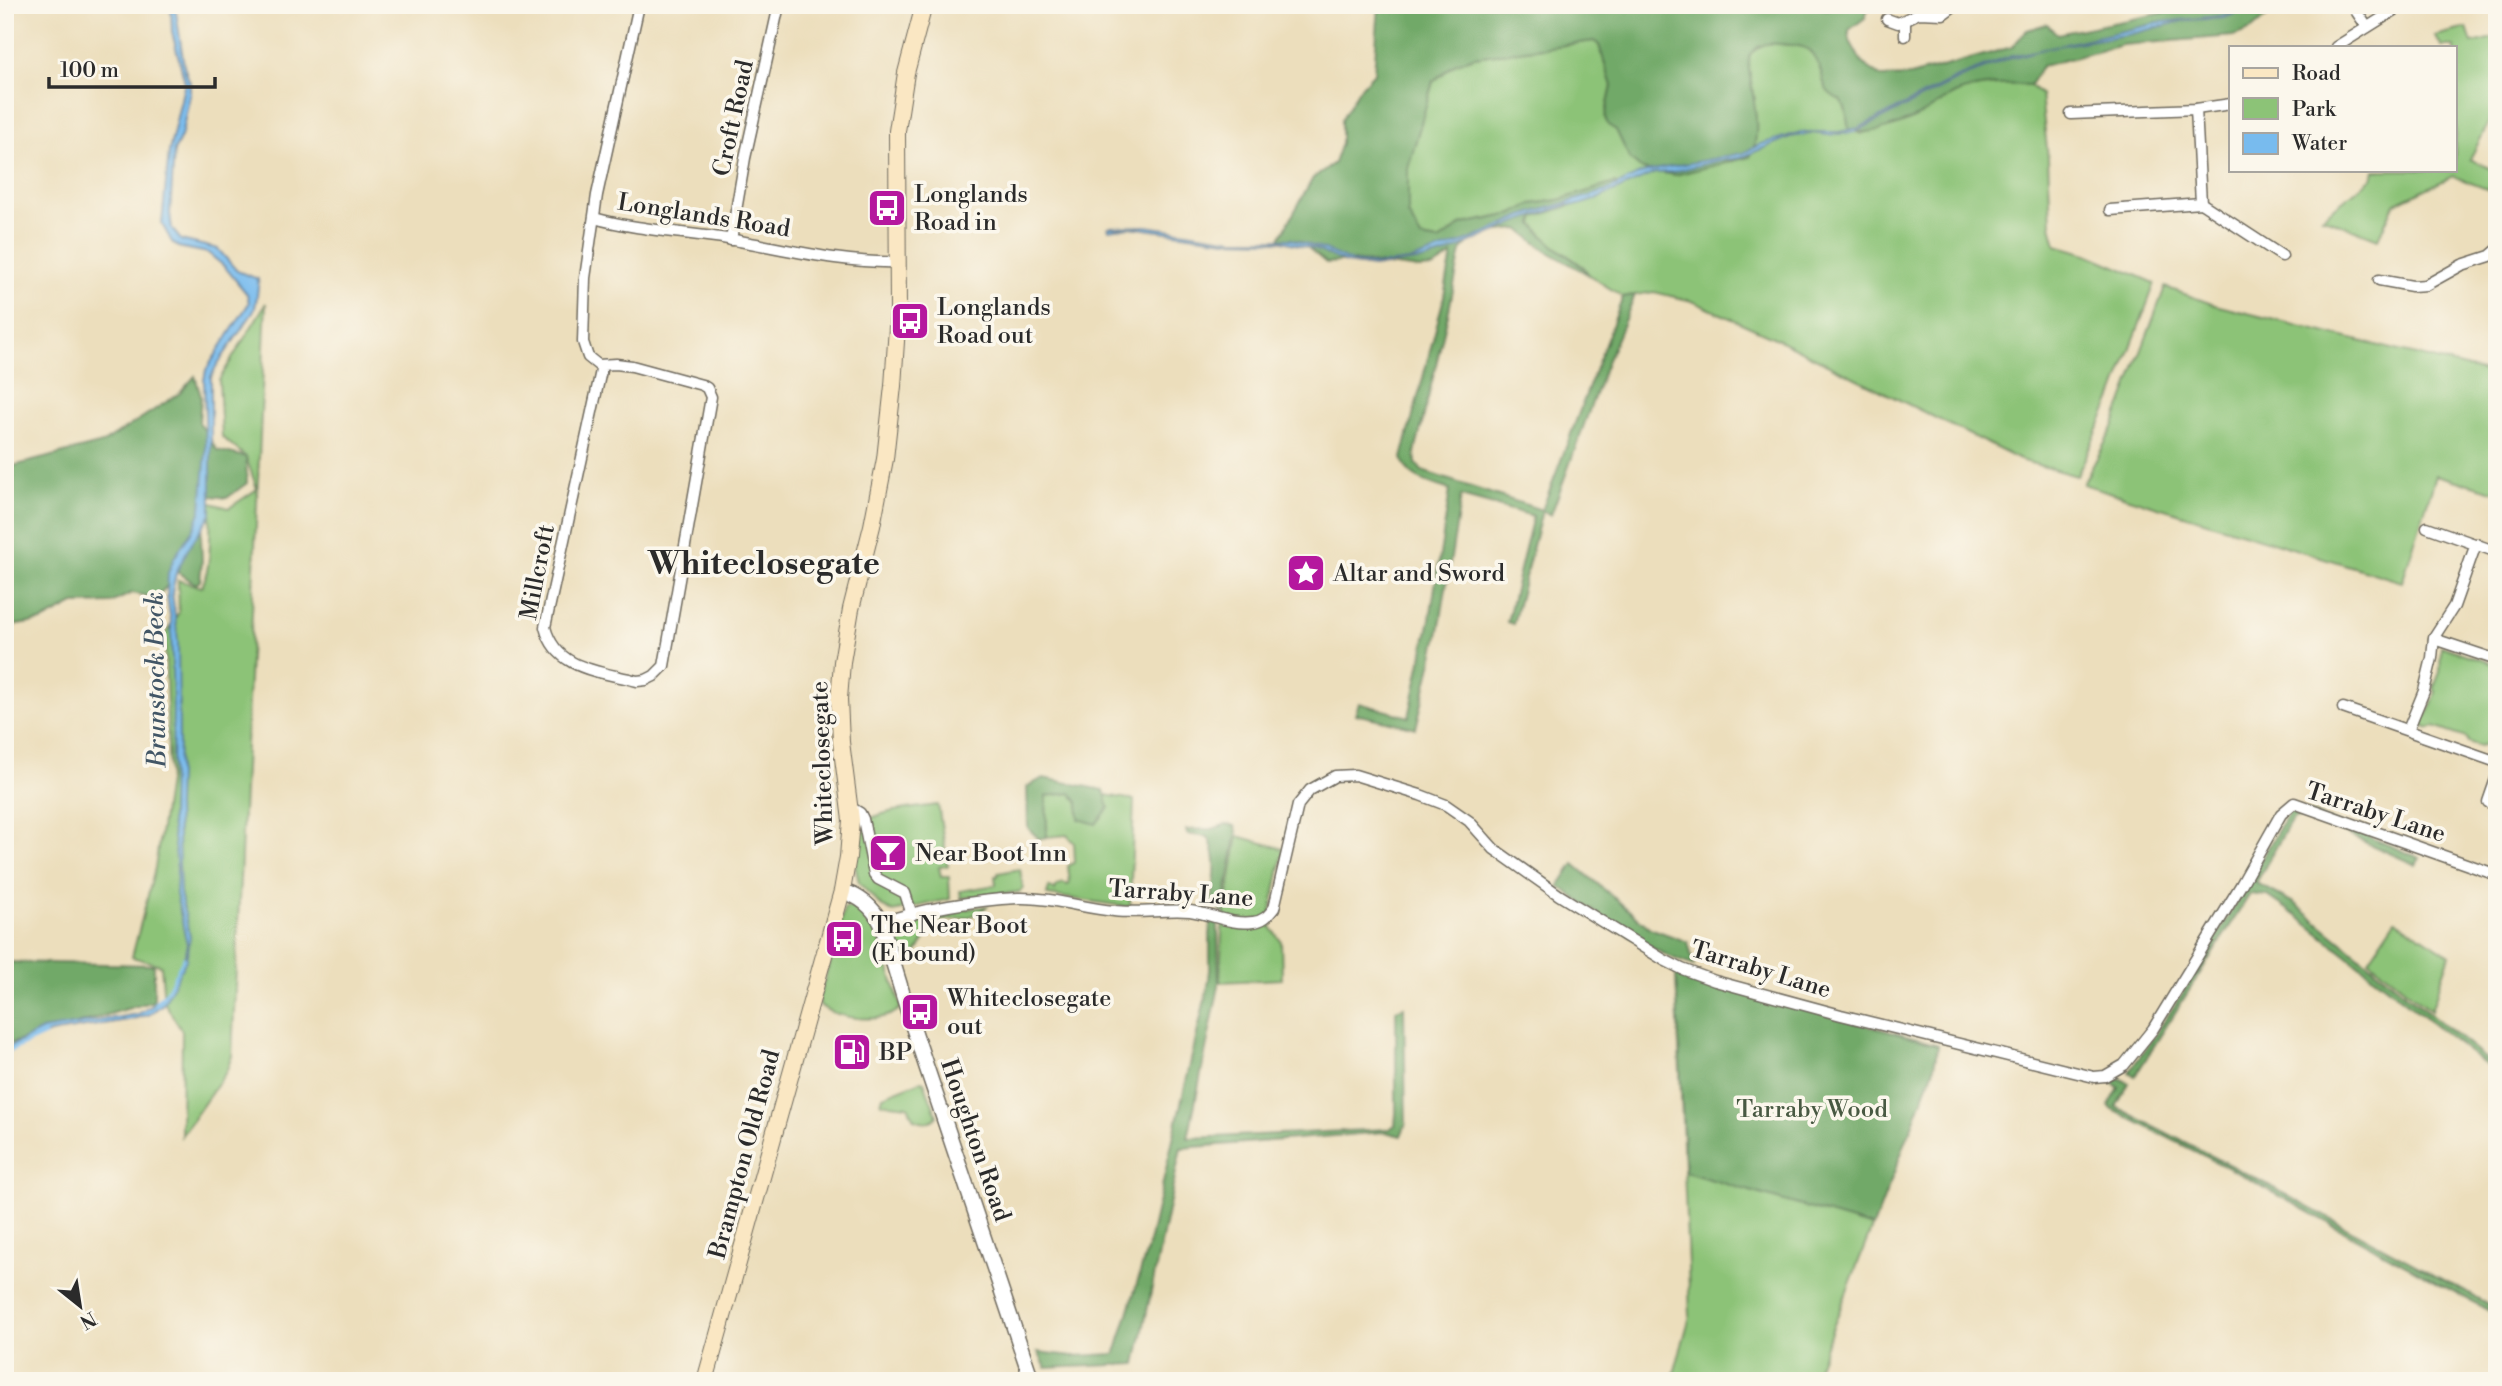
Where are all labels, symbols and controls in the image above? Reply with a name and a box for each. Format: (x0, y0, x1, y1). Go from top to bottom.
scale bar (49, 46, 215, 90)
legend (2229, 46, 2456, 172)
street label: Croft Road (707, 57, 761, 179)
text: 100 m (60, 58, 119, 84)
text: Road (2292, 61, 2341, 87)
text: Park (2292, 97, 2337, 123)
text: Water (2291, 131, 2347, 157)
place label: Longlands Road in (914, 180, 1028, 238)
bus stop icon: Longlands Road in (866, 187, 908, 229)
street label: Longlands Road (615, 188, 793, 245)
place label: Longlands Road out (937, 293, 1051, 351)
bus stop icon: Longlands Road out (889, 300, 931, 342)
street label: Millcroft (514, 521, 562, 623)
district label: Whiteclosegate (647, 544, 880, 584)
place icon: Altar and Sword (1285, 552, 1327, 594)
place label: Altar and Sword (1332, 559, 1505, 589)
water label: Brunstock Beck (138, 592, 174, 769)
street label: Whiteclosegate (805, 680, 841, 847)
street label: Tarraby Lane (2302, 776, 2449, 850)
bar icon: Near Boot Inn (867, 832, 909, 874)
place label: Near Boot Inn (915, 839, 1067, 869)
street label: Tarraby Lane (1107, 874, 1254, 914)
place label: The Near Boot (E bound) (871, 911, 1029, 969)
bus stop icon: The Near Boot (E bound) (823, 918, 865, 960)
street label: Tarraby Lane (1687, 934, 1835, 1006)
place label: Whiteclosegate out (946, 984, 1111, 1042)
bus stop icon: Whiteclosegate out (899, 991, 941, 1033)
fuel station icon: BP (831, 1031, 873, 1073)
place label: BP (878, 1038, 912, 1068)
street label: Brampton Old Road (702, 1046, 787, 1263)
street label: Houghton Road (933, 1055, 1017, 1226)
park label: Tarraby Wood (1736, 1095, 1888, 1125)
north arrow (46, 1270, 116, 1340)
text: N (75, 1306, 101, 1334)

